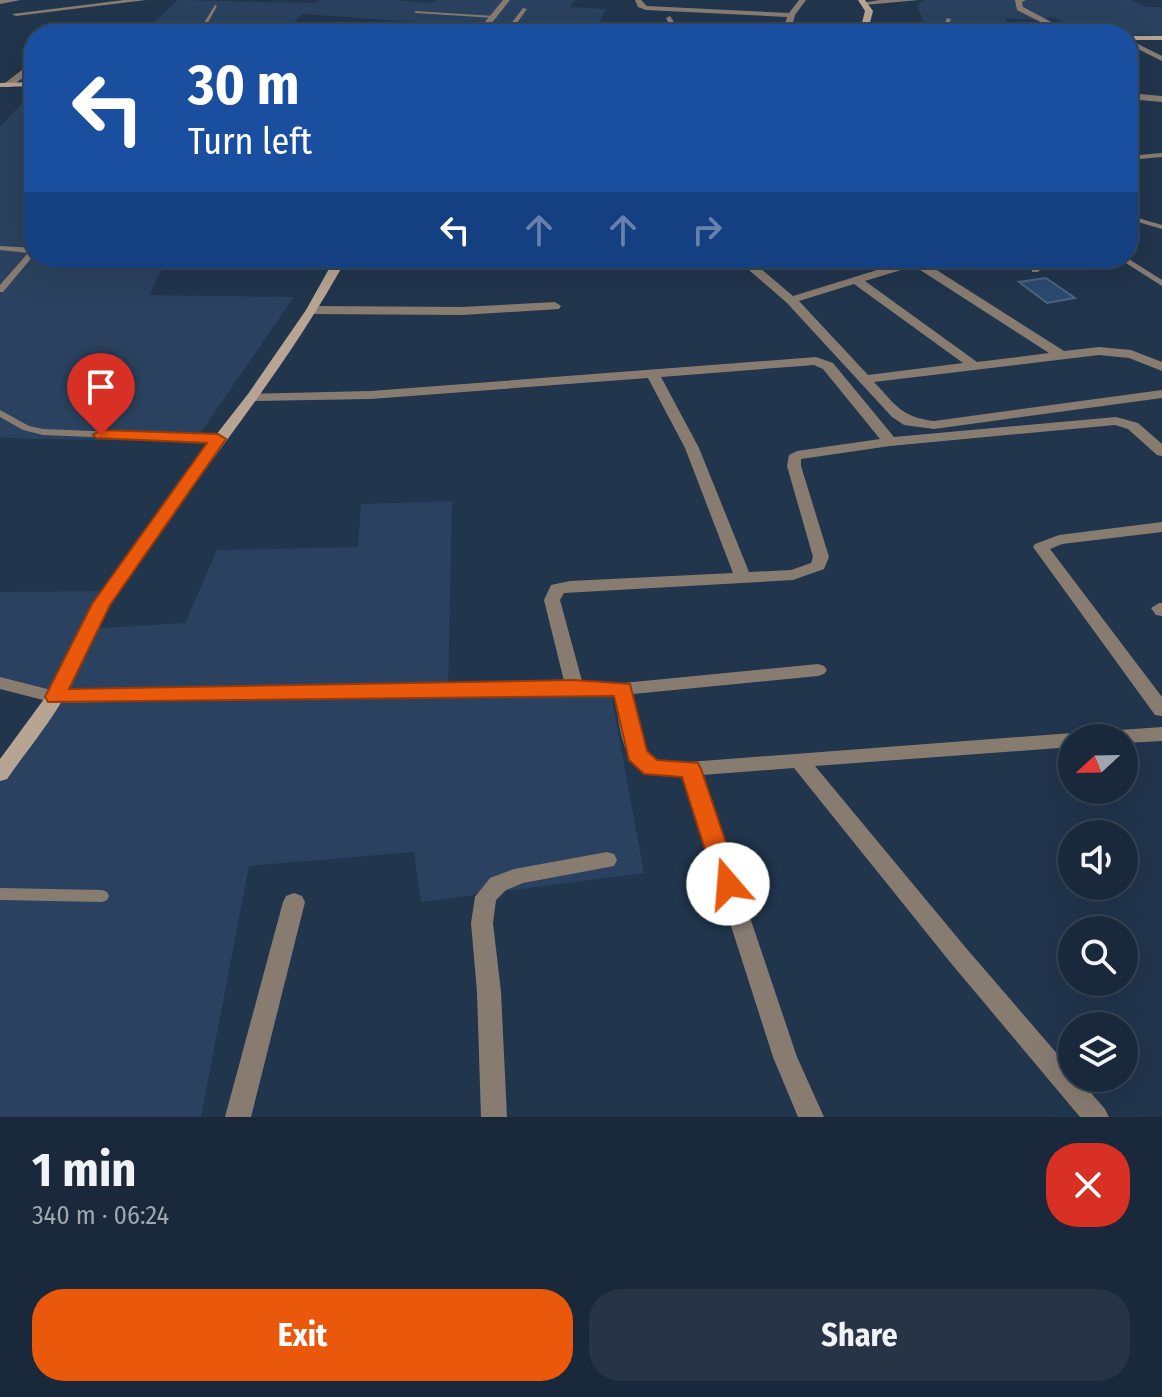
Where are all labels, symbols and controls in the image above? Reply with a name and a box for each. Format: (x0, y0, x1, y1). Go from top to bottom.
text: 30 m (188, 52, 299, 119)
icon: left (56, 56, 160, 160)
text: Turn left (188, 120, 312, 164)
icon: left (433, 208, 477, 252)
icon: ahead (517, 208, 561, 252)
icon: ahead (601, 208, 645, 252)
icon: right (685, 208, 729, 252)
pin (67, 353, 135, 435)
icon: arrive (79, 365, 123, 409)
north arrow (1058, 724, 1138, 804)
map controls (1058, 724, 1138, 1092)
button: sound (1058, 820, 1138, 900)
position arrow (686, 842, 770, 926)
button: search (1058, 916, 1138, 996)
button: layers (1058, 1012, 1138, 1092)
text: 1 min (32, 1141, 137, 1199)
button: close (1046, 1143, 1130, 1227)
text: 340 m · 06:24 (32, 1200, 169, 1231)
button: Exit (32, 1289, 573, 1381)
button: Share (589, 1289, 1130, 1381)

